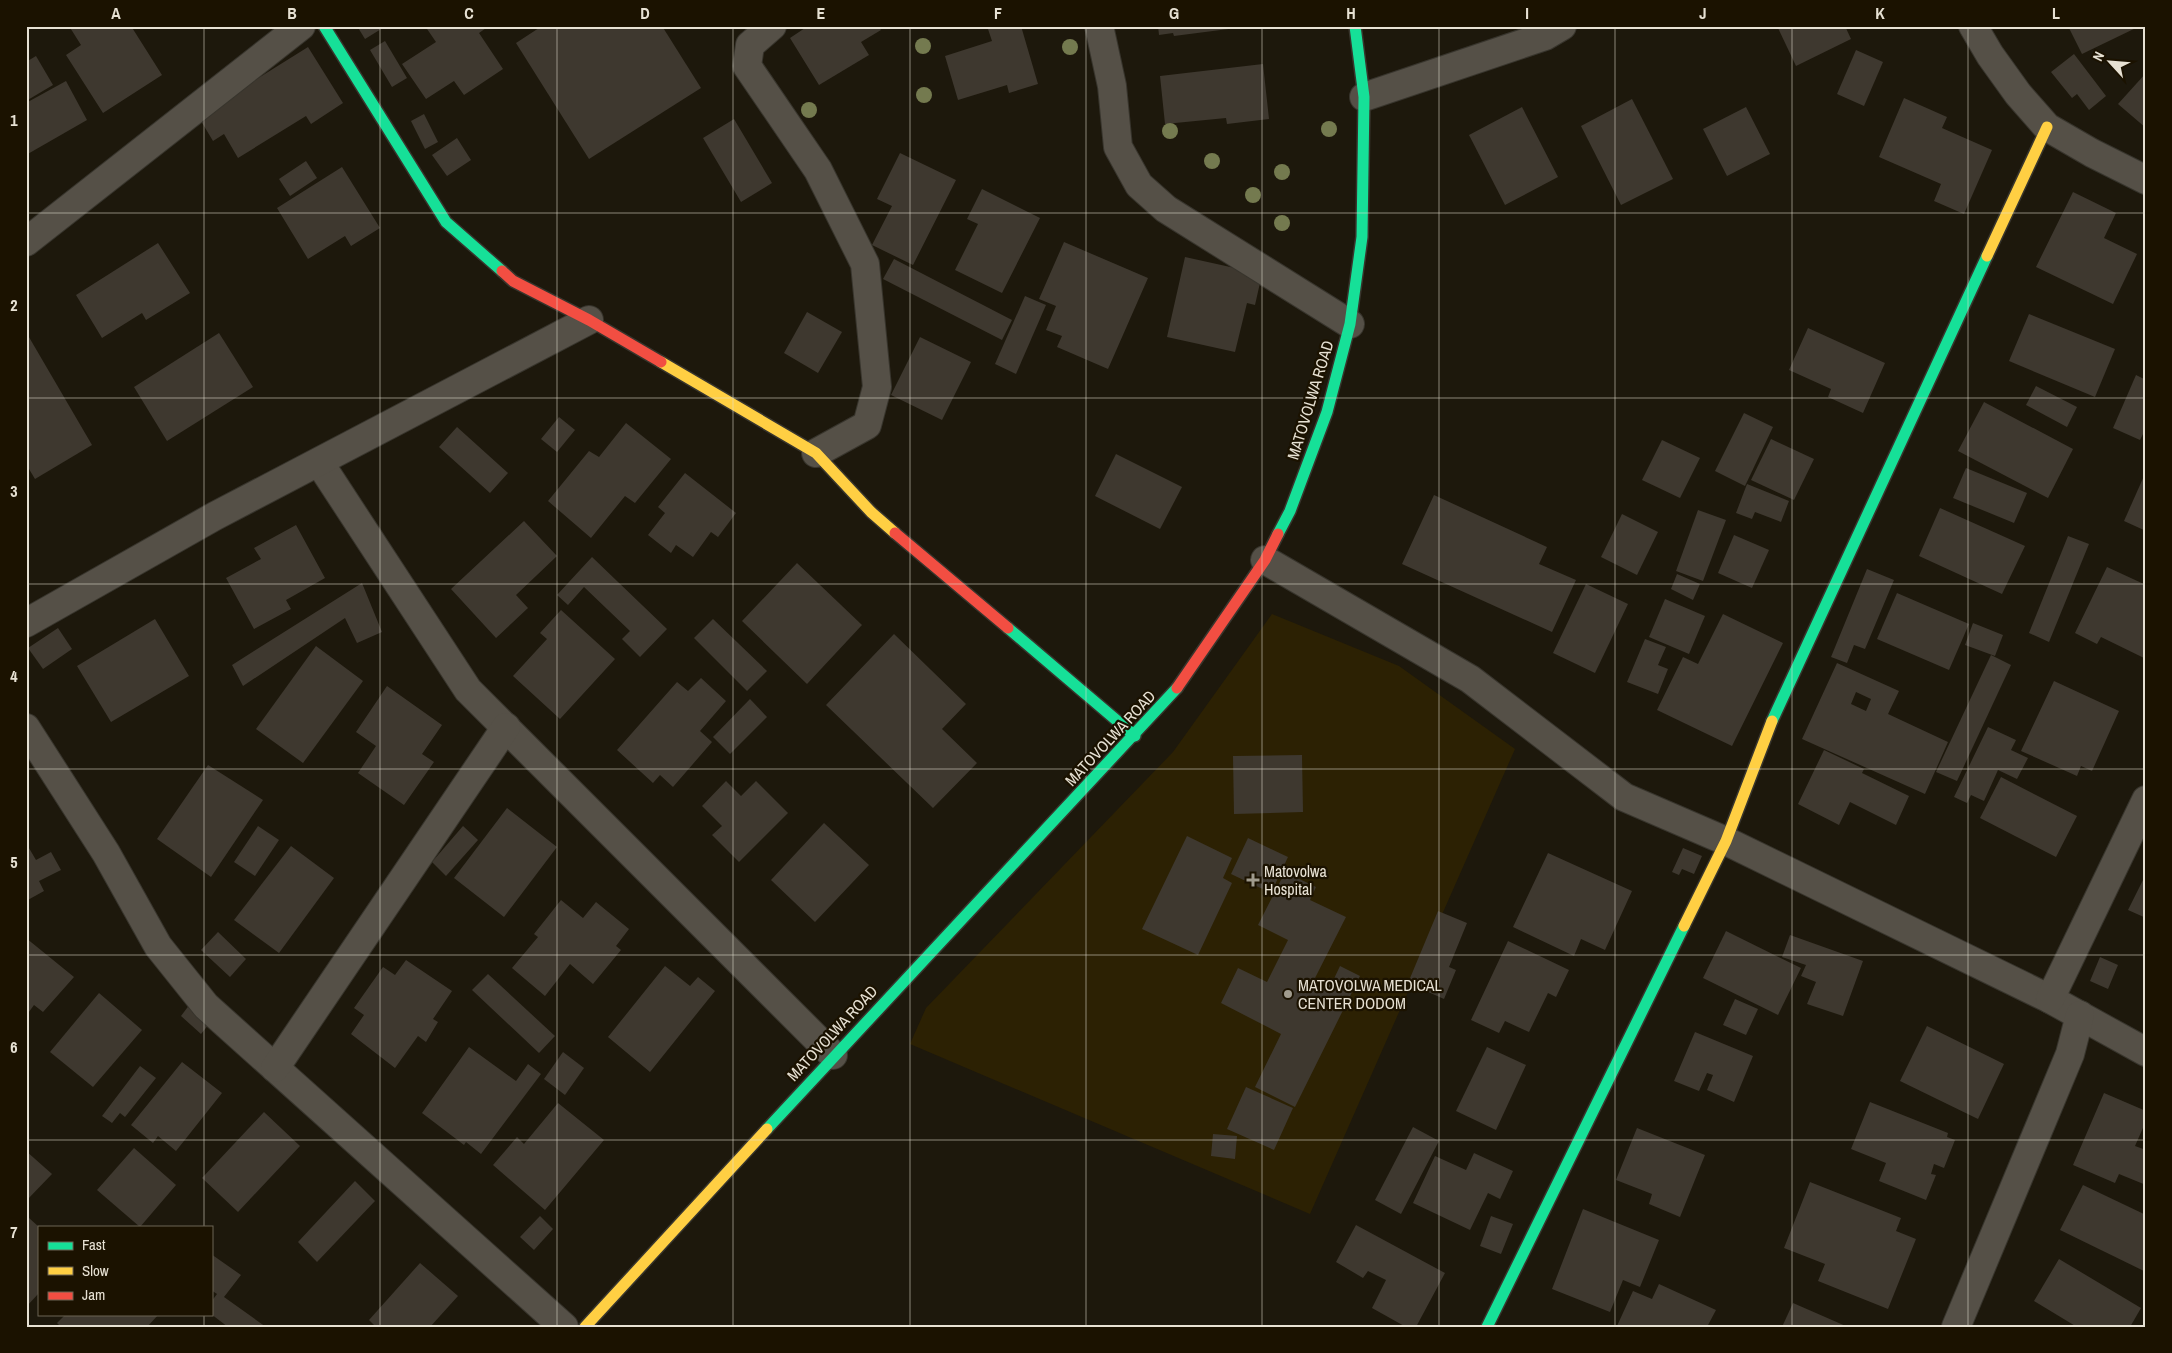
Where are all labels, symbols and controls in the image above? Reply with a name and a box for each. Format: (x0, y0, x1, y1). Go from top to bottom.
text: A (111, 2, 121, 24)
text: B (287, 2, 297, 24)
text: C (464, 2, 474, 24)
text: D (640, 2, 650, 24)
text: E (817, 2, 826, 24)
text: F (994, 2, 1002, 24)
text: G (1169, 2, 1179, 24)
text: H (1346, 2, 1356, 24)
text: I (1525, 2, 1529, 24)
text: J (1699, 2, 1707, 24)
text: K (1875, 2, 1885, 24)
text: L (2052, 2, 2060, 24)
north arrow (2084, 38, 2134, 88)
text: N (2088, 49, 2108, 64)
text: 1 (10, 109, 18, 131)
text: 2 (10, 294, 18, 316)
street label: MATOVOLWA ROAD (1281, 338, 1339, 462)
text: 3 (10, 480, 18, 502)
text: 4 (10, 665, 18, 687)
street label: MATOVOLWA ROAD (1060, 685, 1160, 791)
text: 5 (10, 851, 18, 873)
place label: Matovolwa Hospital (1264, 860, 1327, 900)
marker: Matovolwa Hospital (1246, 873, 1260, 887)
place label: MATOVOLWA MEDICAL CENTER DODOM (1298, 974, 1443, 1014)
street label: MATOVOLWA ROAD (782, 980, 882, 1086)
marker: MATOVOLWA MEDICAL CENTER DODOM (1282, 988, 1294, 1000)
text: 6 (10, 1036, 18, 1058)
text: 7 (10, 1221, 18, 1243)
legend (38, 1226, 212, 1316)
text: Fast (82, 1234, 106, 1255)
text: Slow (82, 1260, 109, 1281)
text: Jam (82, 1284, 105, 1305)

